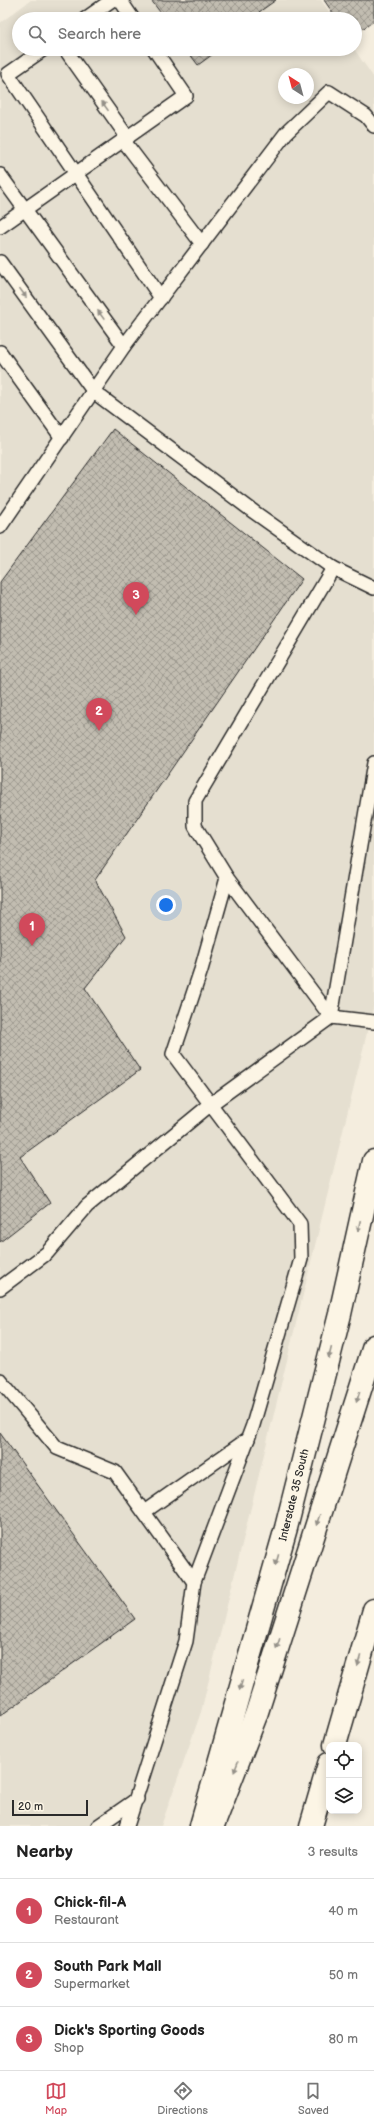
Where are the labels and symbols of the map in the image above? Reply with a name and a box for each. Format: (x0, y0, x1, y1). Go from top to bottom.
north arrow (278, 68, 314, 104)
one-way arrow (101, 100, 109, 111)
one-way arrow (19, 288, 27, 299)
one-way arrow (97, 310, 105, 320)
pin: 3 (123, 582, 149, 615)
pin: 2 (86, 698, 112, 731)
your location (156, 895, 176, 915)
pin: 1 (19, 913, 45, 946)
one-way arrow (356, 1220, 362, 1232)
one-way arrow (327, 1347, 333, 1359)
one-way arrow (354, 1391, 360, 1403)
street label: Interstate 35 South (276, 1448, 312, 1542)
one-way arrow (315, 1515, 321, 1527)
one-way arrow (274, 1554, 280, 1566)
one-way arrow (275, 1639, 281, 1651)
one-way arrow (356, 1656, 362, 1668)
one-way arrow (238, 1679, 244, 1691)
one-way arrow (232, 1762, 238, 1774)
scale bar (12, 1798, 88, 1817)

